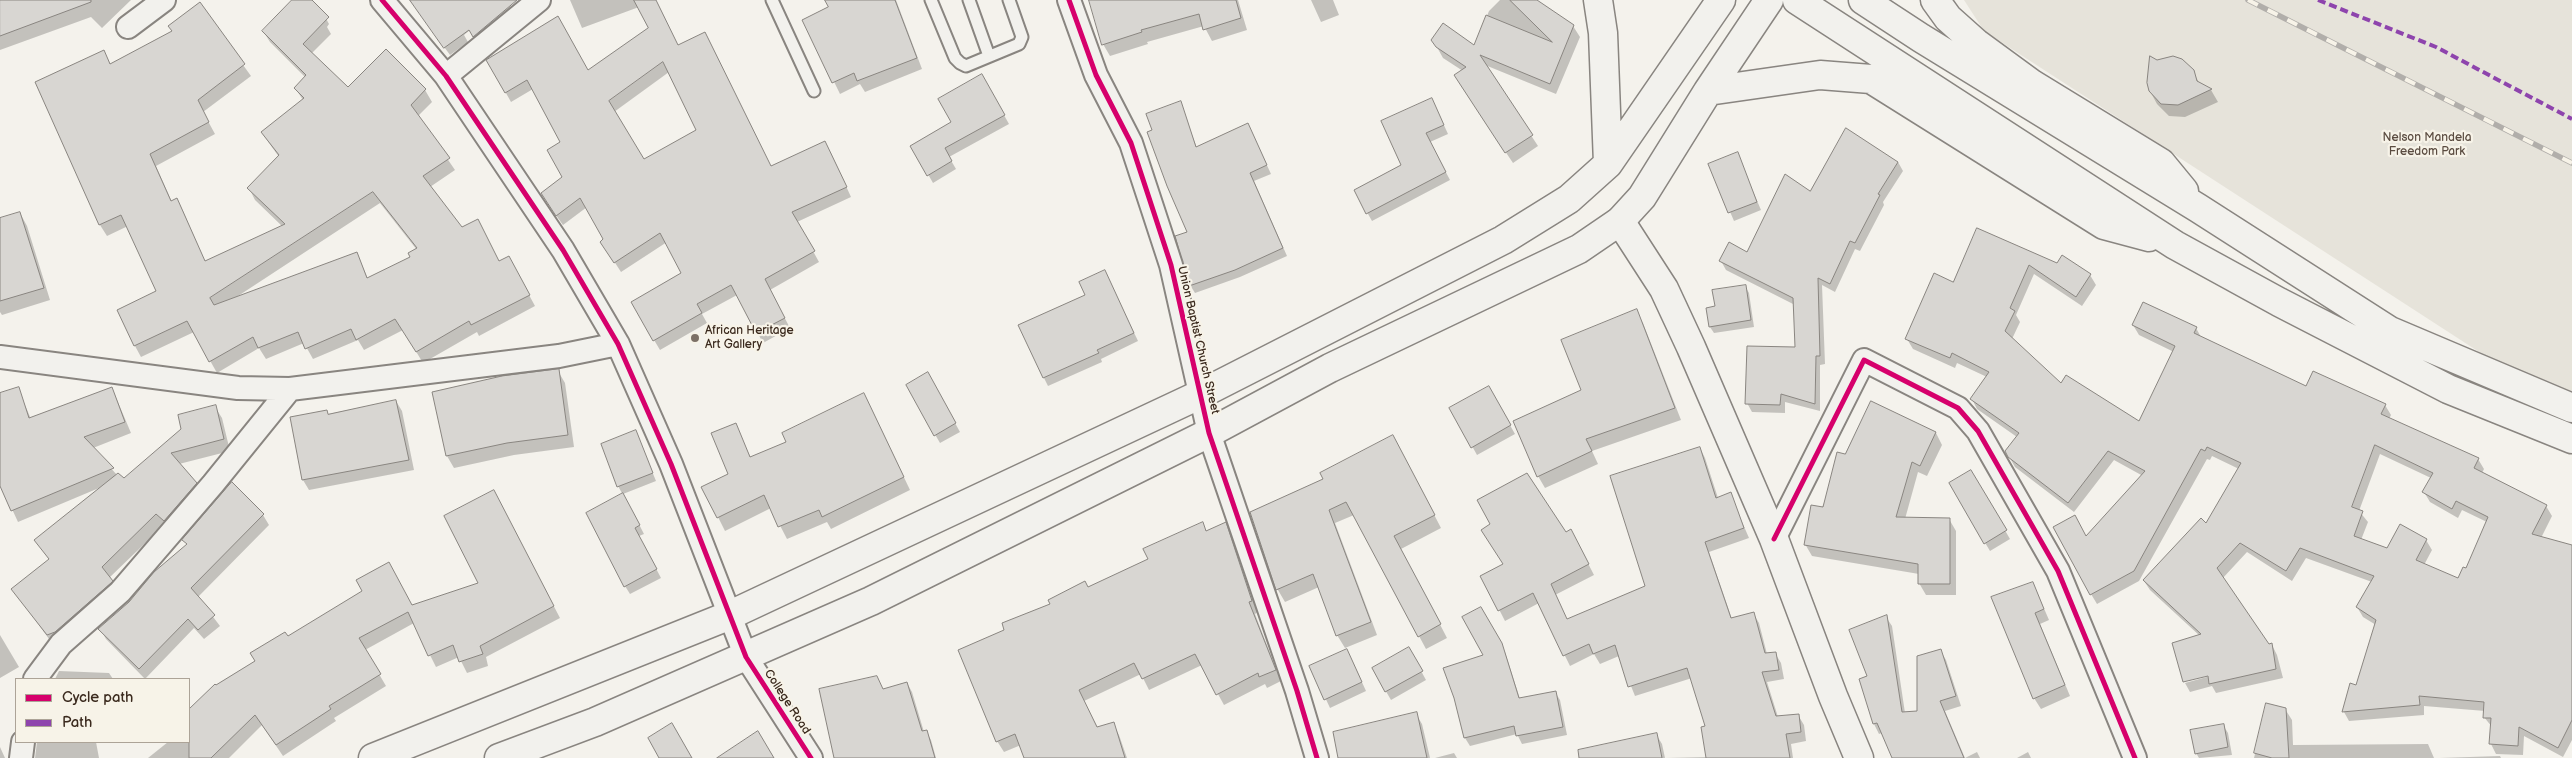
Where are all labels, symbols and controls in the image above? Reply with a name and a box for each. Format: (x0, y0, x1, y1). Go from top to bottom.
park label: Nelson Mandela Freedom Park (2383, 131, 2471, 159)
street label: Union Baptist Church Street (1174, 265, 1222, 415)
place label: African Heritage Art Gallery (705, 324, 794, 352)
marker: African Heritage Art Gallery (689, 332, 701, 344)
street label: College Road (761, 667, 813, 737)
legend (15, 678, 190, 743)
text: Cycle path (62, 688, 133, 707)
text: Path (62, 713, 92, 732)

